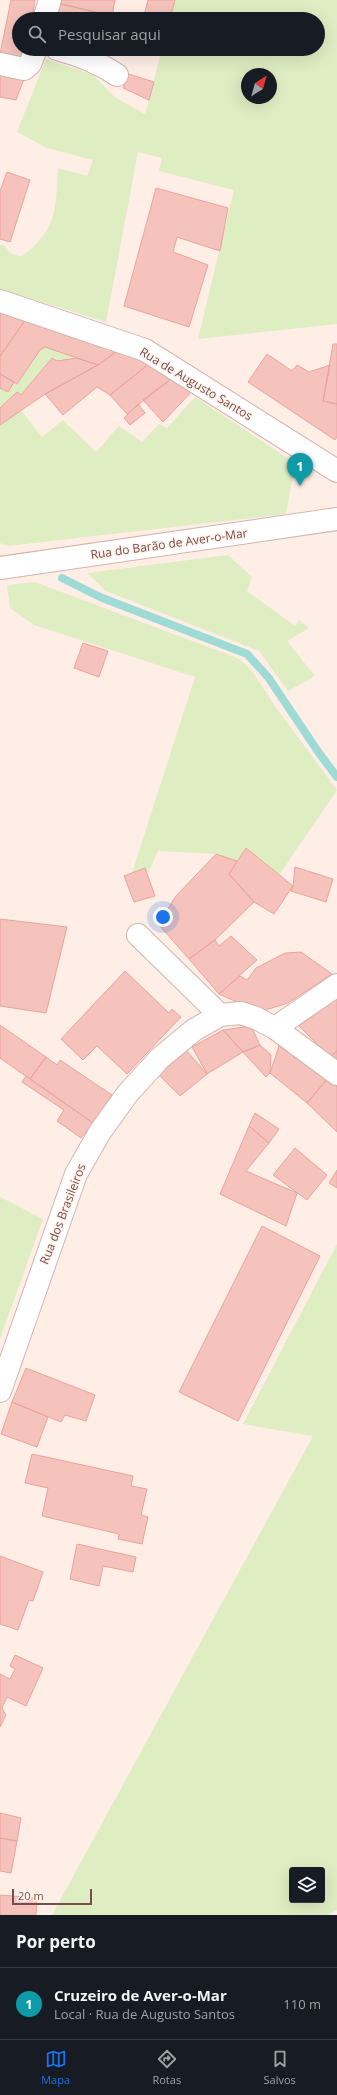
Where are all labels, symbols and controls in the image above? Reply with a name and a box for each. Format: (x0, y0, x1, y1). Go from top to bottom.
search box (12, 12, 325, 56)
icon: search (26, 23, 48, 45)
text: Pesquisar aqui (58, 24, 161, 44)
north arrow (241, 68, 277, 104)
street label: Rua de Augusto Santos (137, 343, 256, 424)
pin: 1 (287, 453, 313, 486)
street label: Rua do Barão de Aver-o-Mar (89, 524, 249, 563)
your location (153, 907, 173, 927)
street label: Rua dos Brasileiros (35, 1161, 90, 1267)
map controls (289, 1867, 325, 1903)
button: layers (289, 1867, 325, 1903)
scale bar (12, 1887, 92, 1906)
text: 20 m (18, 1888, 44, 1903)
text: Por perto (16, 1930, 96, 1953)
text: Cruzeiro de Aver-o-Mar (54, 1985, 227, 2005)
text: 1 (25, 1995, 33, 2013)
text: 110 m (283, 1995, 321, 2013)
text: Local · Rua de Augusto Santos (54, 2005, 235, 2023)
tab: Mapa (41, 2048, 70, 2087)
tab: Rotas (152, 2048, 181, 2087)
tab: Salvos (264, 2048, 296, 2087)

